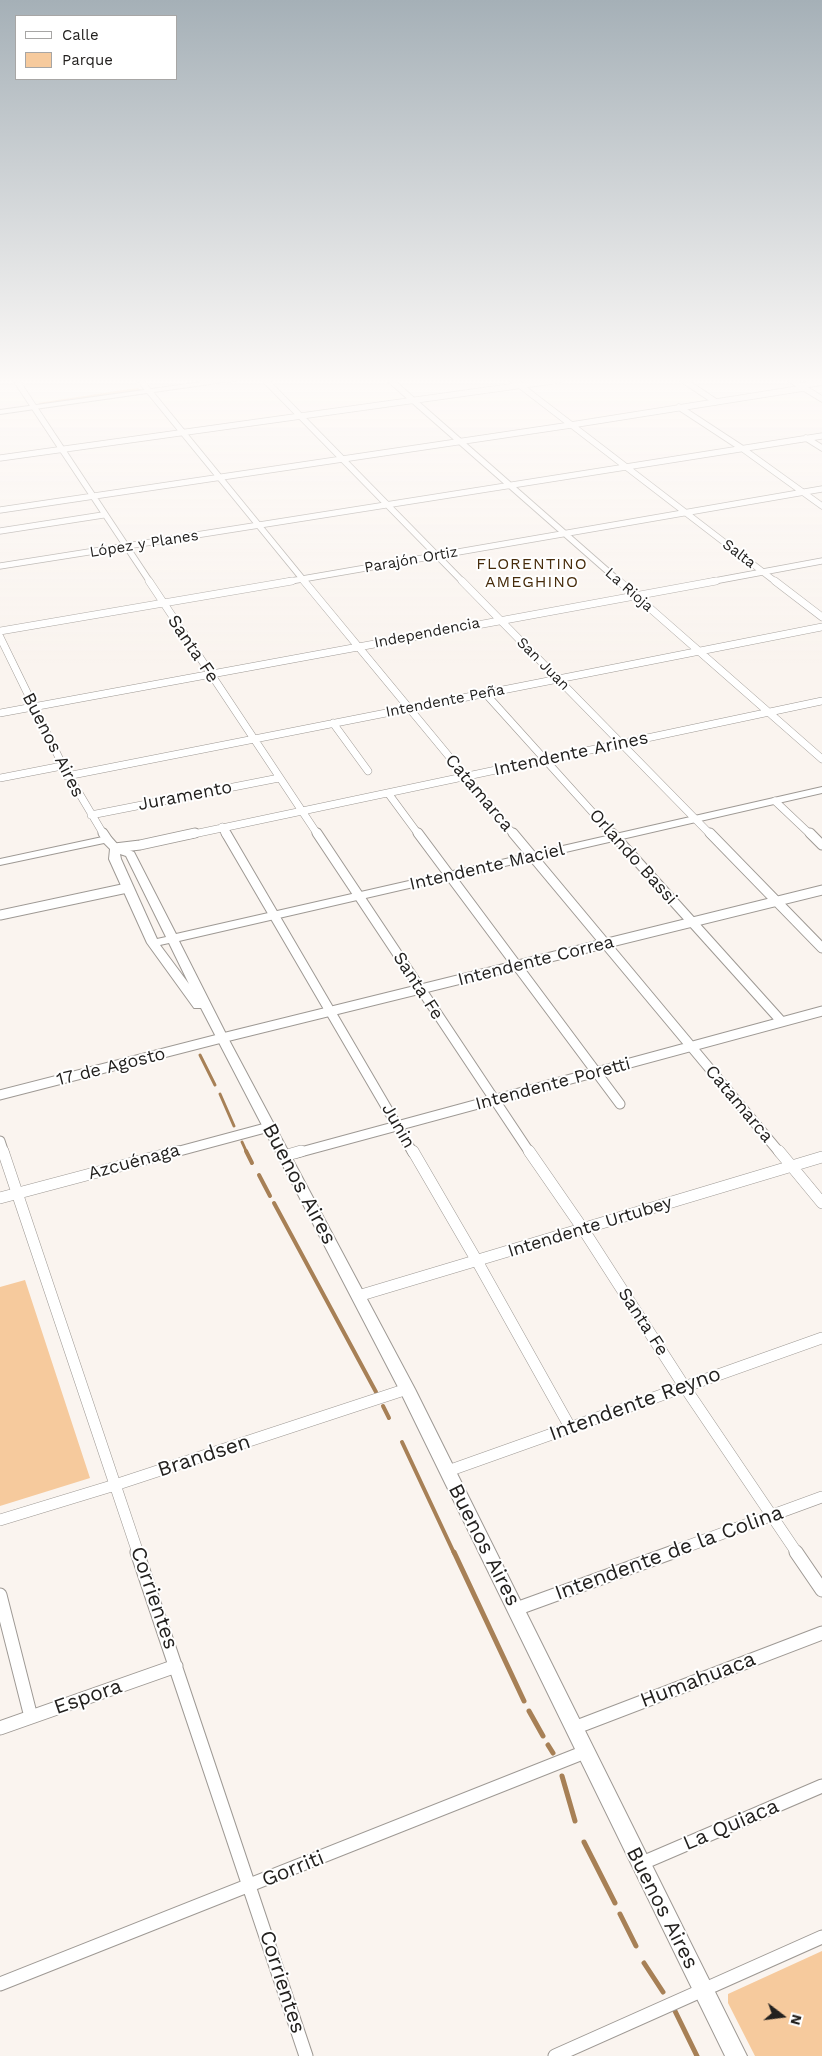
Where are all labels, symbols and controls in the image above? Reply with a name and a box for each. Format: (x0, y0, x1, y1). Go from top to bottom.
legend (15, 15, 178, 80)
text: Calle (62, 26, 99, 44)
text: Parque (62, 51, 113, 69)
street label: López y Planes (88, 527, 200, 561)
street label: Salta (719, 536, 759, 572)
street label: Parajón Ortiz (363, 543, 459, 577)
district label: FLORENTINO AMEGHINO (475, 554, 589, 592)
street label: La Rioja (601, 564, 657, 616)
street label: Santa Fe (163, 611, 223, 687)
street label: Independencia (373, 614, 481, 652)
street label: San Juan (513, 634, 573, 694)
street label: Intendente Peña (384, 681, 506, 721)
street label: Buenos Aires (17, 689, 89, 801)
street label: Intendente Arines (492, 727, 650, 781)
street label: Catamarca (440, 750, 518, 836)
street label: Juramento (136, 776, 234, 816)
street label: Orlando Bassi (584, 805, 682, 909)
street label: Intendente Maciel (407, 839, 567, 895)
street label: Intendente Correa (456, 931, 616, 991)
street label: Santa Fe (388, 948, 448, 1024)
street label: 17 de Agosto (54, 1043, 168, 1091)
street label: Intendente Poretti (473, 1053, 633, 1115)
street label: Catamarca (700, 1061, 778, 1147)
street label: Junin (377, 1100, 419, 1152)
street label: Buenos Aires (257, 1119, 341, 1249)
street label: Azcuénaga (86, 1139, 182, 1185)
street label: Intendente Urtubey (505, 1192, 675, 1262)
street label: Santa Fe (613, 1284, 673, 1360)
street label: Intendente Reyno (546, 1361, 724, 1447)
street label: Brandsen (154, 1429, 254, 1483)
street label: Buenos Aires (442, 1480, 526, 1610)
street label: Intendente de la Colina (551, 1500, 787, 1606)
street label: Corrientes (125, 1543, 183, 1653)
street label: Humahuaca (637, 1646, 759, 1714)
street label: Espora (51, 1674, 125, 1720)
street label: La Quiaca (679, 1794, 783, 1856)
street label: Buenos Aires (620, 1843, 704, 1973)
street label: Gorriti (258, 1845, 328, 1893)
street label: Corrientes (254, 1927, 310, 2037)
north arrow (757, 1991, 807, 2041)
text: N (787, 2013, 806, 2027)

